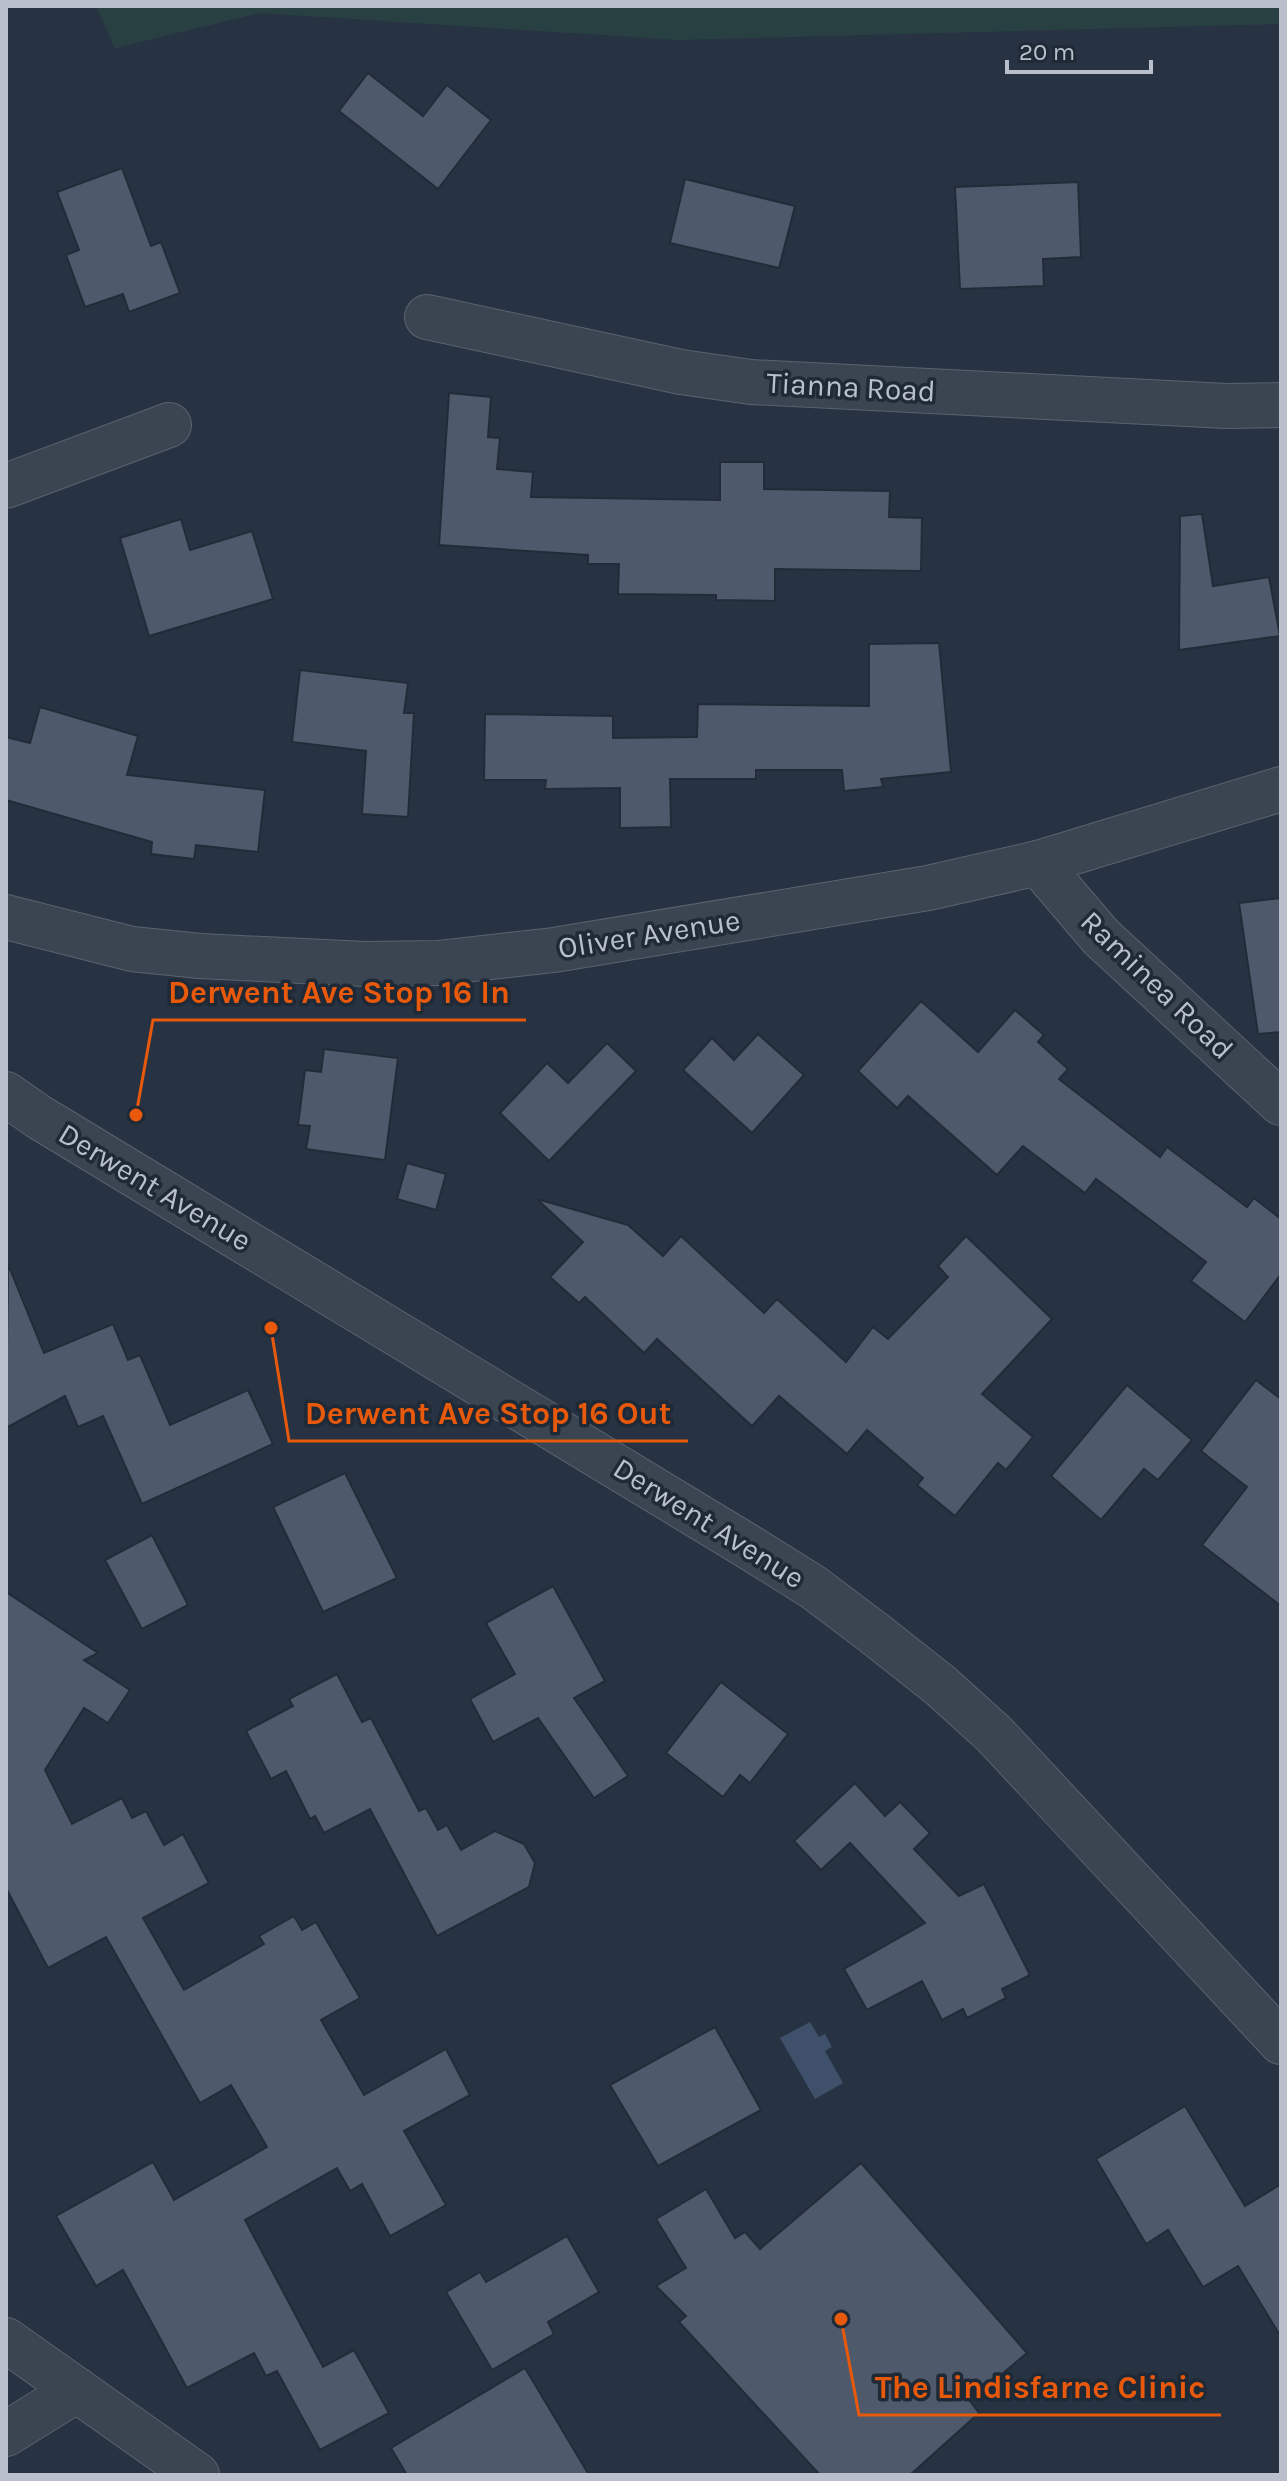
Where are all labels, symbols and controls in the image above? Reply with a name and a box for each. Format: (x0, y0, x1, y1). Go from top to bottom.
scale bar (1007, 24, 1151, 74)
text: 20 m (1019, 38, 1075, 66)
street label: Tianna Road (765, 365, 937, 409)
street label: Oliver Avenue (555, 902, 743, 966)
street label: Raminea Road (1073, 903, 1241, 1067)
callout: Derwent Ave Stop 16 In (153, 964, 526, 1020)
text: Derwent Ave Stop 16 In (168, 974, 510, 1011)
street label: Derwent Avenue (52, 1115, 258, 1259)
callout: Derwent Ave Stop 16 Out (289, 1385, 688, 1441)
text: Derwent Ave Stop 16 Out (305, 1395, 671, 1432)
street label: Derwent Avenue (607, 1450, 811, 1596)
callout: The Lindisfarne Clinic (859, 2359, 1221, 2415)
text: The Lindisfarne Clinic (875, 2369, 1205, 2406)

